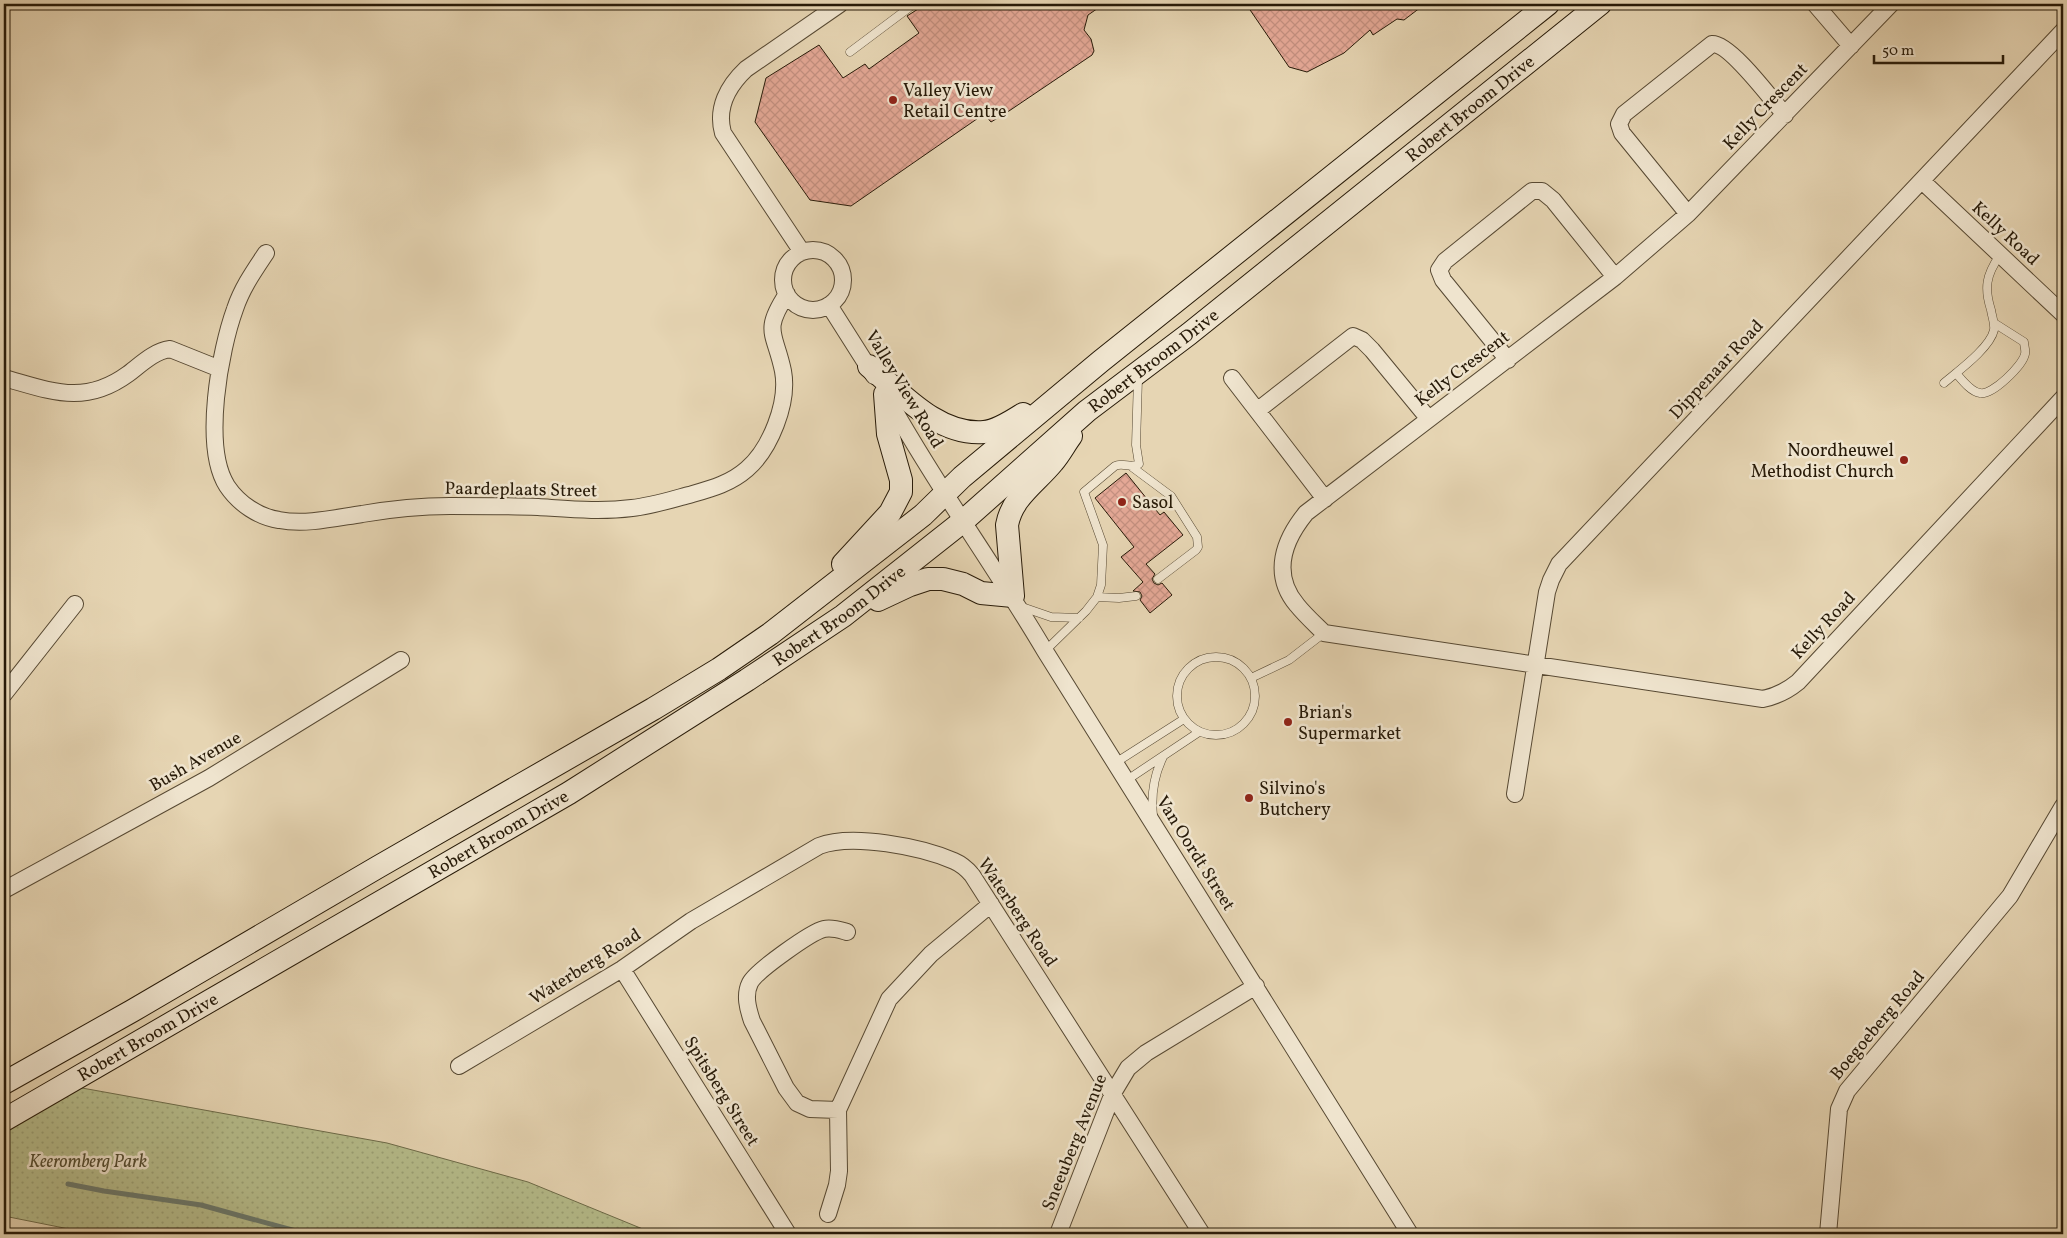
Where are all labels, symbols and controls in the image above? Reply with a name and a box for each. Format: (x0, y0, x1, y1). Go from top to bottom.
scale bar (1874, 32, 2003, 64)
text: 50 m (1882, 41, 1914, 62)
street label: Robert Broom Drive (1401, 50, 1541, 169)
street label: Kelly Crescent (1718, 58, 1814, 156)
place label: Valley View Retail Centre (903, 79, 1007, 125)
marker: Valley View Retail Centre (887, 94, 899, 106)
street label: Kelly Road (1966, 196, 2044, 272)
street label: Robert Broom Drive (1083, 304, 1225, 420)
street label: Dippenaar Road (1664, 315, 1770, 425)
street label: Kelly Crescent (1410, 325, 1515, 413)
street label: Valley View Road (859, 326, 949, 454)
place label: Noordheuwel Methodist Church (1751, 439, 1894, 485)
marker: Noordheuwel Methodist Church (1898, 454, 1910, 466)
street label: Paardeplaats Street (444, 477, 597, 504)
place label: Sasol (1132, 491, 1173, 516)
marker: Sasol (1116, 496, 1128, 508)
street label: Robert Broom Drive (768, 560, 912, 673)
street label: Kelly Road (1786, 587, 1862, 665)
place label: Brian's Supermarket (1298, 701, 1401, 747)
marker: Brian's Supermarket (1282, 716, 1294, 728)
street label: Bush Avenue (145, 726, 246, 799)
place label: Silvino's Butchery (1259, 777, 1331, 823)
street label: Robert Broom Drive (424, 785, 574, 886)
street label: Van Oordt Street (1149, 791, 1240, 916)
marker: Silvino's Butchery (1243, 792, 1255, 804)
street label: Waterberg Road (971, 853, 1063, 972)
street label: Waterberg Road (525, 923, 646, 1012)
street label: Boegoeberg Road (1825, 966, 1931, 1086)
street label: Robert Broom Drive (73, 988, 223, 1089)
street label: Spitsberg Street (677, 1032, 765, 1152)
street label: Sneeuberg Avenue (1037, 1070, 1114, 1215)
park label: Keeromberg Park (29, 1150, 147, 1175)

